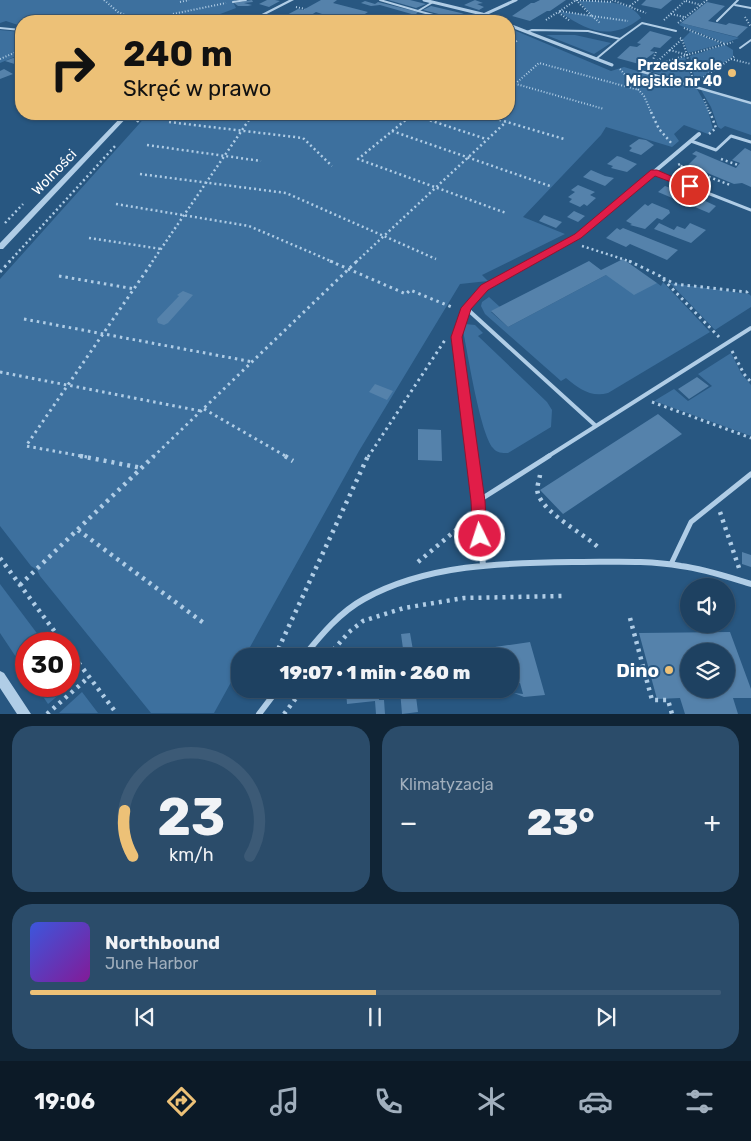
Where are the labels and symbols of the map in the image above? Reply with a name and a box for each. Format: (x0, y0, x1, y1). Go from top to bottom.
place label: Przedszkole Miejskie nr 40 (625, 57, 722, 90)
marker: Przedszkole Miejskie nr 40 (726, 67, 738, 79)
street label: Wolności (28, 146, 80, 199)
pin (669, 165, 711, 207)
position arrow (453, 509, 505, 561)
speed limit sign: 30 (15, 632, 80, 697)
place label: Dino (616, 659, 659, 682)
marker: Dino (663, 664, 675, 676)

